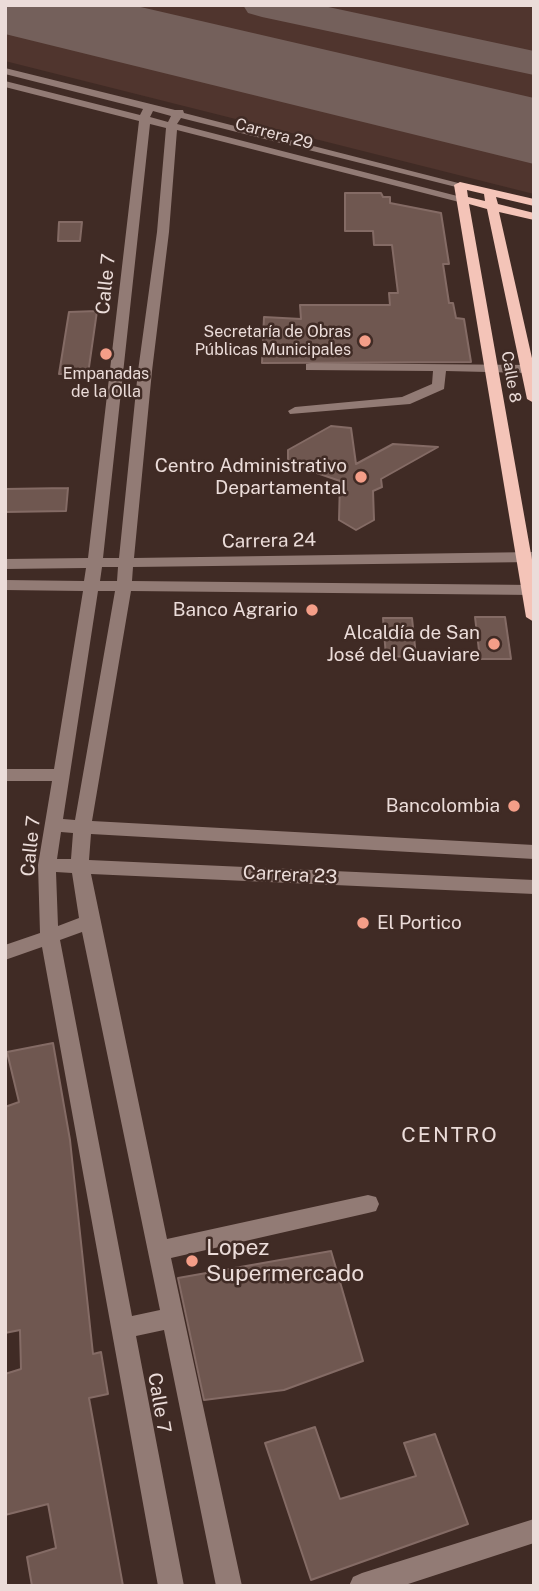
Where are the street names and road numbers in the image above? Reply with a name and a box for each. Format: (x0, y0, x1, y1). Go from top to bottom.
street label: Carrera 29 (233, 114, 315, 154)
street label: Calle 7 (91, 252, 121, 316)
street label: Calle 8 (497, 350, 525, 404)
street label: Carrera 24 (222, 529, 316, 553)
street label: Calle 7 (16, 814, 46, 878)
street label: Carrera 23 (242, 861, 338, 889)
street label: Calle 7 (142, 1371, 176, 1435)

